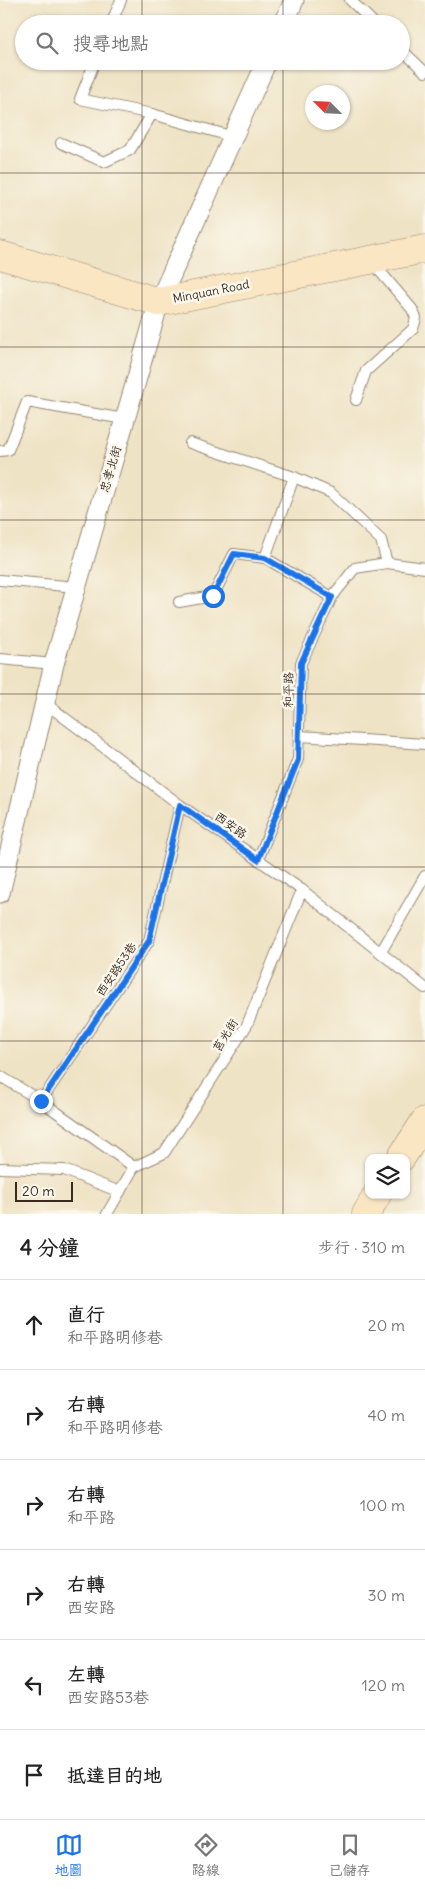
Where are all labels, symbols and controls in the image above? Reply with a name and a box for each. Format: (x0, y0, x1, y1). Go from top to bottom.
search box (15, 15, 410, 70)
icon: search (33, 29, 61, 57)
text: 搜尋地點 (73, 31, 149, 55)
north arrow (305, 85, 350, 130)
street label: Minquan Road (171, 276, 251, 306)
street label: 忠孝北街 (96, 444, 124, 494)
route start (202, 585, 225, 608)
street label: 和平路 (280, 672, 296, 708)
street label: 西安路 (212, 809, 250, 841)
street label: 西安路53巷 (93, 939, 139, 999)
street label: 莒光街 (209, 1016, 241, 1054)
route end (30, 1090, 53, 1113)
map controls (365, 1154, 410, 1199)
button: layers (365, 1154, 410, 1199)
scale bar (15, 1179, 72, 1202)
text: 20 m (22, 1182, 55, 1200)
text: 4 分鐘 (20, 1234, 79, 1261)
text: 步行 · 310 m (318, 1237, 405, 1257)
text: 直行 (67, 1302, 105, 1326)
icon: ahead (20, 1311, 48, 1339)
text: 20 m (368, 1315, 405, 1335)
text: 和平路明修巷 (67, 1327, 163, 1347)
text: 右轉 (67, 1392, 105, 1416)
icon: right (20, 1401, 48, 1429)
text: 40 m (367, 1405, 405, 1425)
text: 和平路明修巷 (67, 1417, 163, 1437)
text: 右轉 (67, 1482, 105, 1506)
icon: right (20, 1491, 48, 1519)
text: 100 m (360, 1495, 405, 1515)
text: 和平路 (67, 1507, 115, 1527)
text: 右轉 (67, 1572, 105, 1596)
icon: right (20, 1581, 48, 1609)
text: 30 m (368, 1585, 405, 1605)
text: 西安路 (67, 1597, 115, 1617)
text: 左轉 (67, 1662, 105, 1686)
icon: left (20, 1671, 48, 1699)
text: 120 m (362, 1675, 405, 1695)
text: 西安路53巷 (67, 1687, 149, 1707)
icon: arrive (20, 1761, 48, 1789)
text: 抵達目的地 (67, 1763, 162, 1787)
tab: 地圖 (55, 1831, 83, 1879)
tab: 路線 (192, 1831, 220, 1879)
tab: 已儲存 (329, 1831, 371, 1879)

